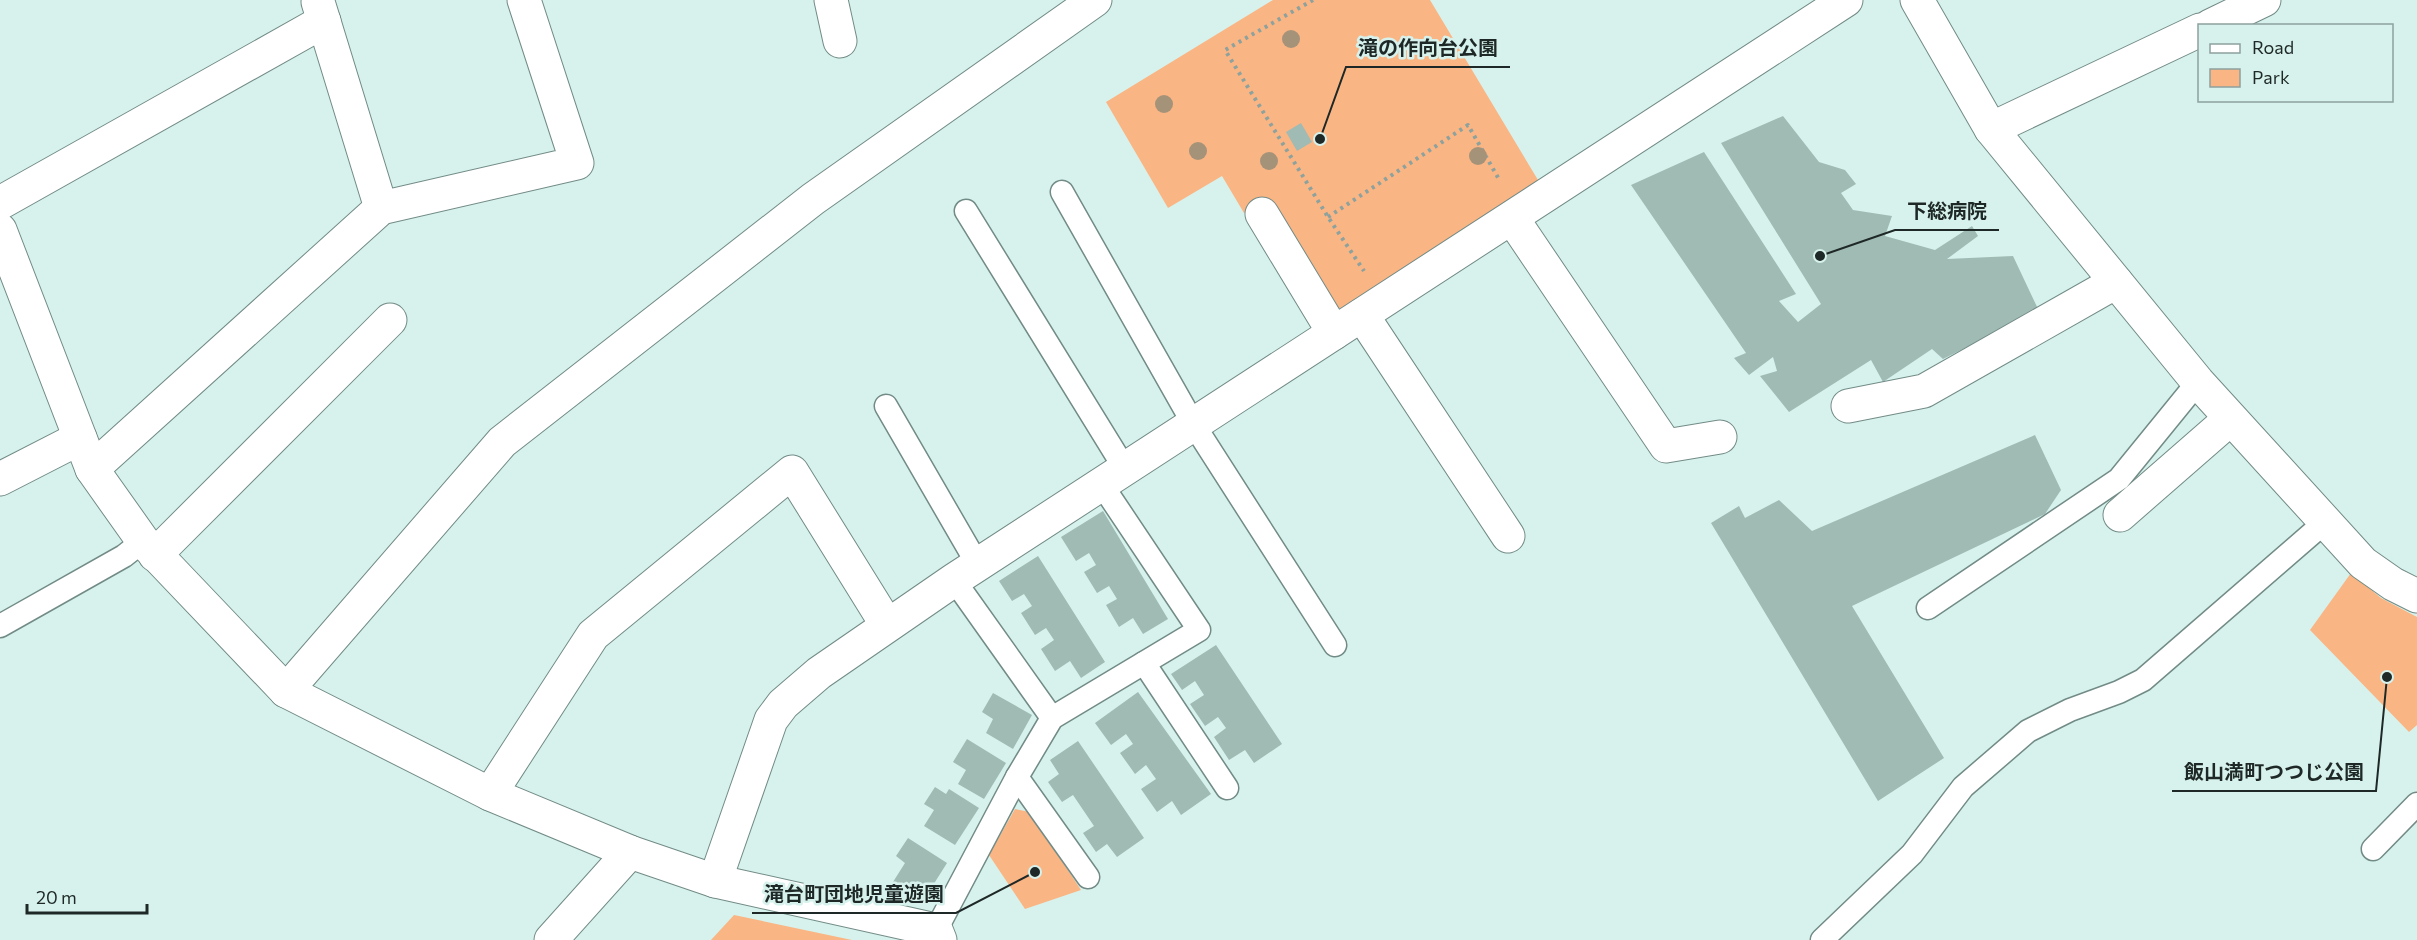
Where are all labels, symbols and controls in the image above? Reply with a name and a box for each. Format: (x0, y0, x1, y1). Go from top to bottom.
legend (2198, 24, 2393, 102)
callout: 滝の作向台公園 (1346, 29, 1510, 67)
text: 滝の作向台公園 (1358, 35, 1498, 59)
text: Road (2252, 36, 2294, 58)
text: Park (2252, 66, 2290, 88)
callout: 下総病院 (1895, 192, 1999, 230)
text: 下総病院 (1907, 198, 1987, 222)
callout: 飯山満町つつじ公園 (2172, 753, 2376, 791)
text: 飯山満町つつじ公園 (2184, 759, 2364, 783)
callout: 滝台町団地児童遊園 (752, 875, 956, 913)
scale bar (27, 877, 147, 915)
text: 滝台町団地児童遊園 (764, 881, 944, 905)
text: 20 m (36, 886, 77, 908)

